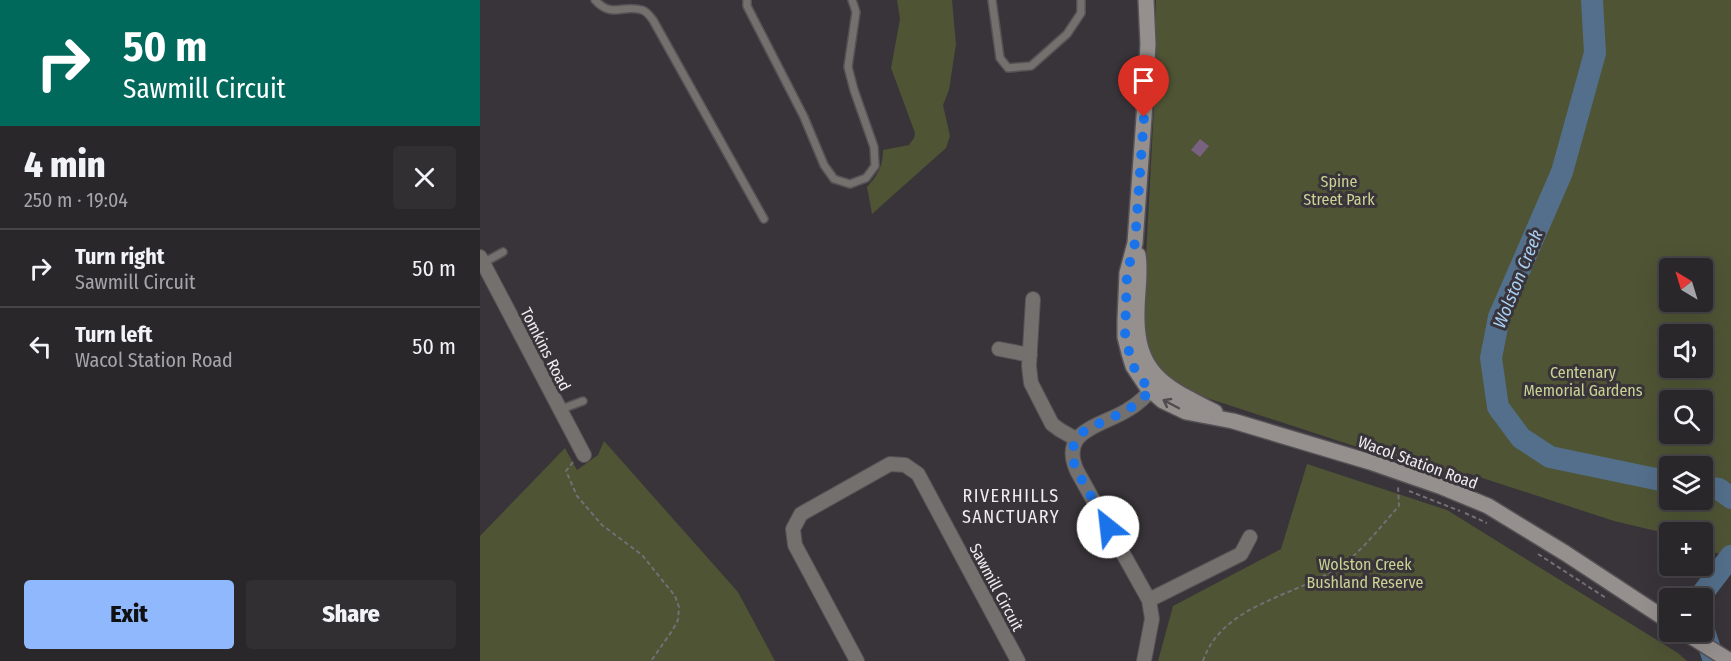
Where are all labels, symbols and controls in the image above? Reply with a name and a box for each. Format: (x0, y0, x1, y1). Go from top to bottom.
text: 50 m (123, 22, 207, 72)
icon: right (24, 24, 102, 102)
pin (1118, 55, 1169, 117)
icon: arrive (1127, 64, 1160, 97)
text: Sawmill Circuit (123, 73, 286, 105)
text: 4 min (24, 143, 106, 187)
button: close (393, 146, 456, 209)
park label: Spine Street Park (1303, 172, 1375, 209)
text: 250 m · 19:04 (24, 188, 128, 212)
water label: Wolston Creek (1488, 227, 1548, 331)
text: Turn right (75, 243, 164, 270)
icon: right (24, 252, 57, 285)
text: 50 m (412, 255, 456, 282)
north arrow (1659, 258, 1713, 312)
map controls (1659, 258, 1713, 642)
text: Sawmill Circuit (75, 270, 195, 294)
street label: Tomkins Road (516, 304, 575, 394)
text: Turn left (75, 321, 153, 348)
button: sound (1659, 324, 1713, 378)
icon: left (24, 330, 57, 363)
text: 50 m (412, 333, 456, 360)
text: Wacol Station Road (75, 348, 233, 372)
park label: Centenary Memorial Gardens (1523, 363, 1643, 400)
button: search (1659, 390, 1713, 444)
one-way arrow (1162, 398, 1180, 409)
street label: Wacol Station Road (1355, 432, 1480, 493)
button: layers (1659, 456, 1713, 510)
district label: RIVERHILLS SANCTUARY (962, 485, 1060, 528)
position arrow (1076, 495, 1140, 559)
button: + (1659, 522, 1713, 576)
street label: Sawmill Circuit (966, 540, 1028, 635)
park label: Wolston Creek Bushland Reserve (1307, 555, 1423, 592)
button: Exit (24, 580, 234, 649)
button: Share (246, 580, 456, 649)
button: − (1659, 588, 1713, 642)

